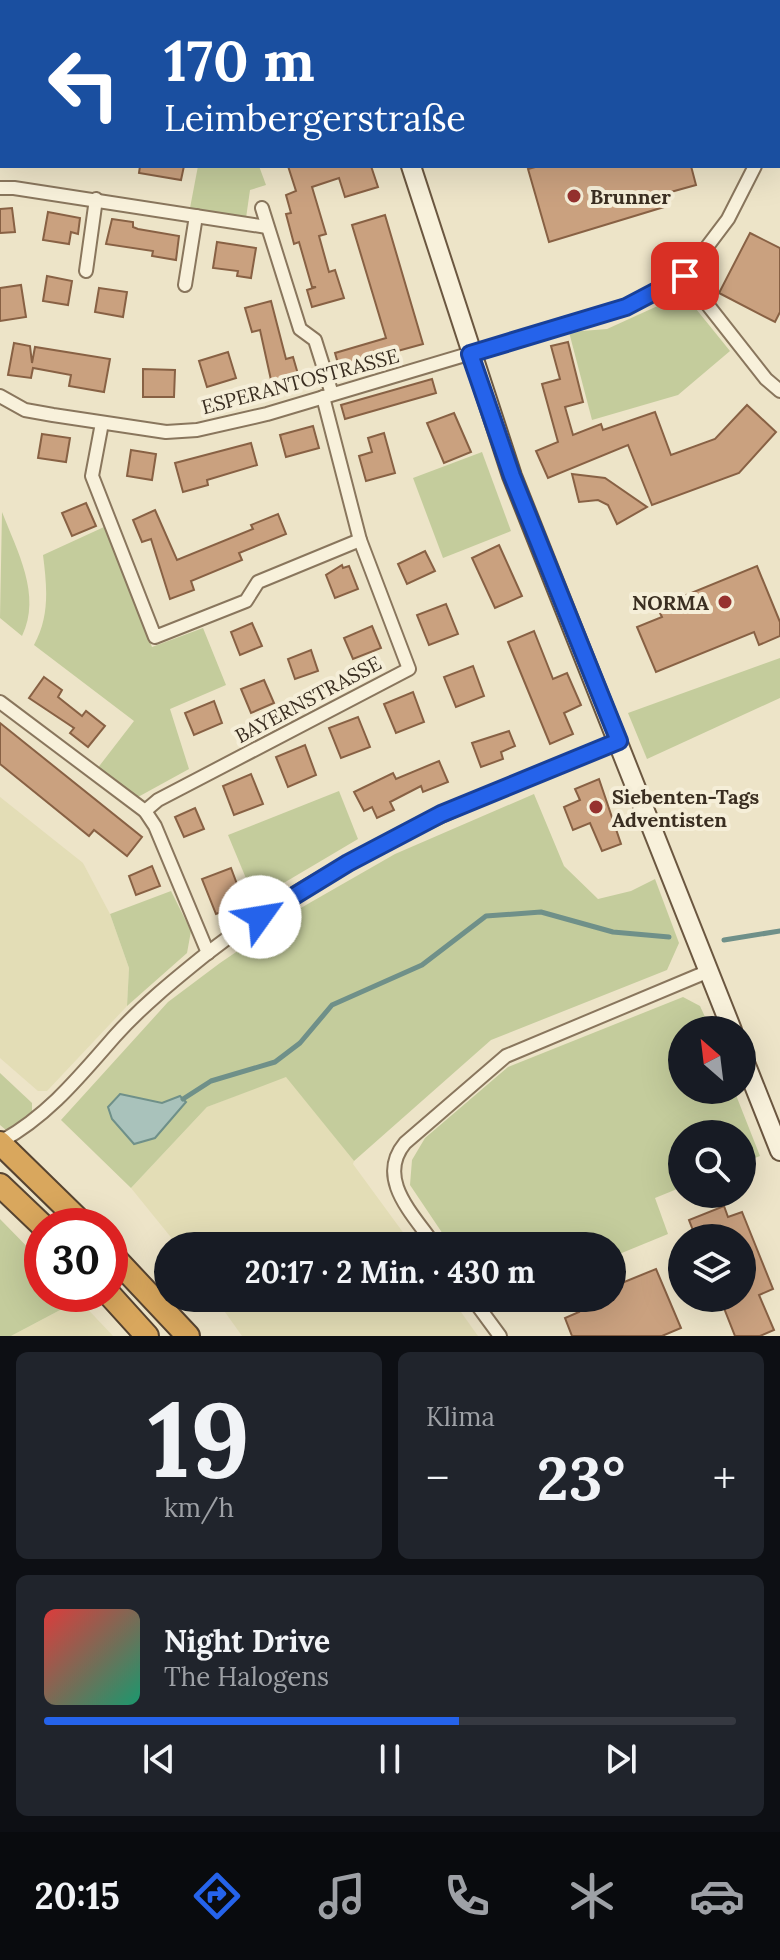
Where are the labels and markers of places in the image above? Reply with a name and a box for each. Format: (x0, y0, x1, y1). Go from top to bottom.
place label: Brunner (590, 184, 671, 209)
marker: Brunner (565, 187, 583, 205)
pin (651, 242, 719, 310)
place label: NORMA (632, 590, 710, 615)
marker: NORMA (716, 593, 734, 611)
place label: Siebenten-Tags Adventisten (612, 784, 760, 832)
marker: Siebenten-Tags Adventisten (587, 798, 605, 816)

